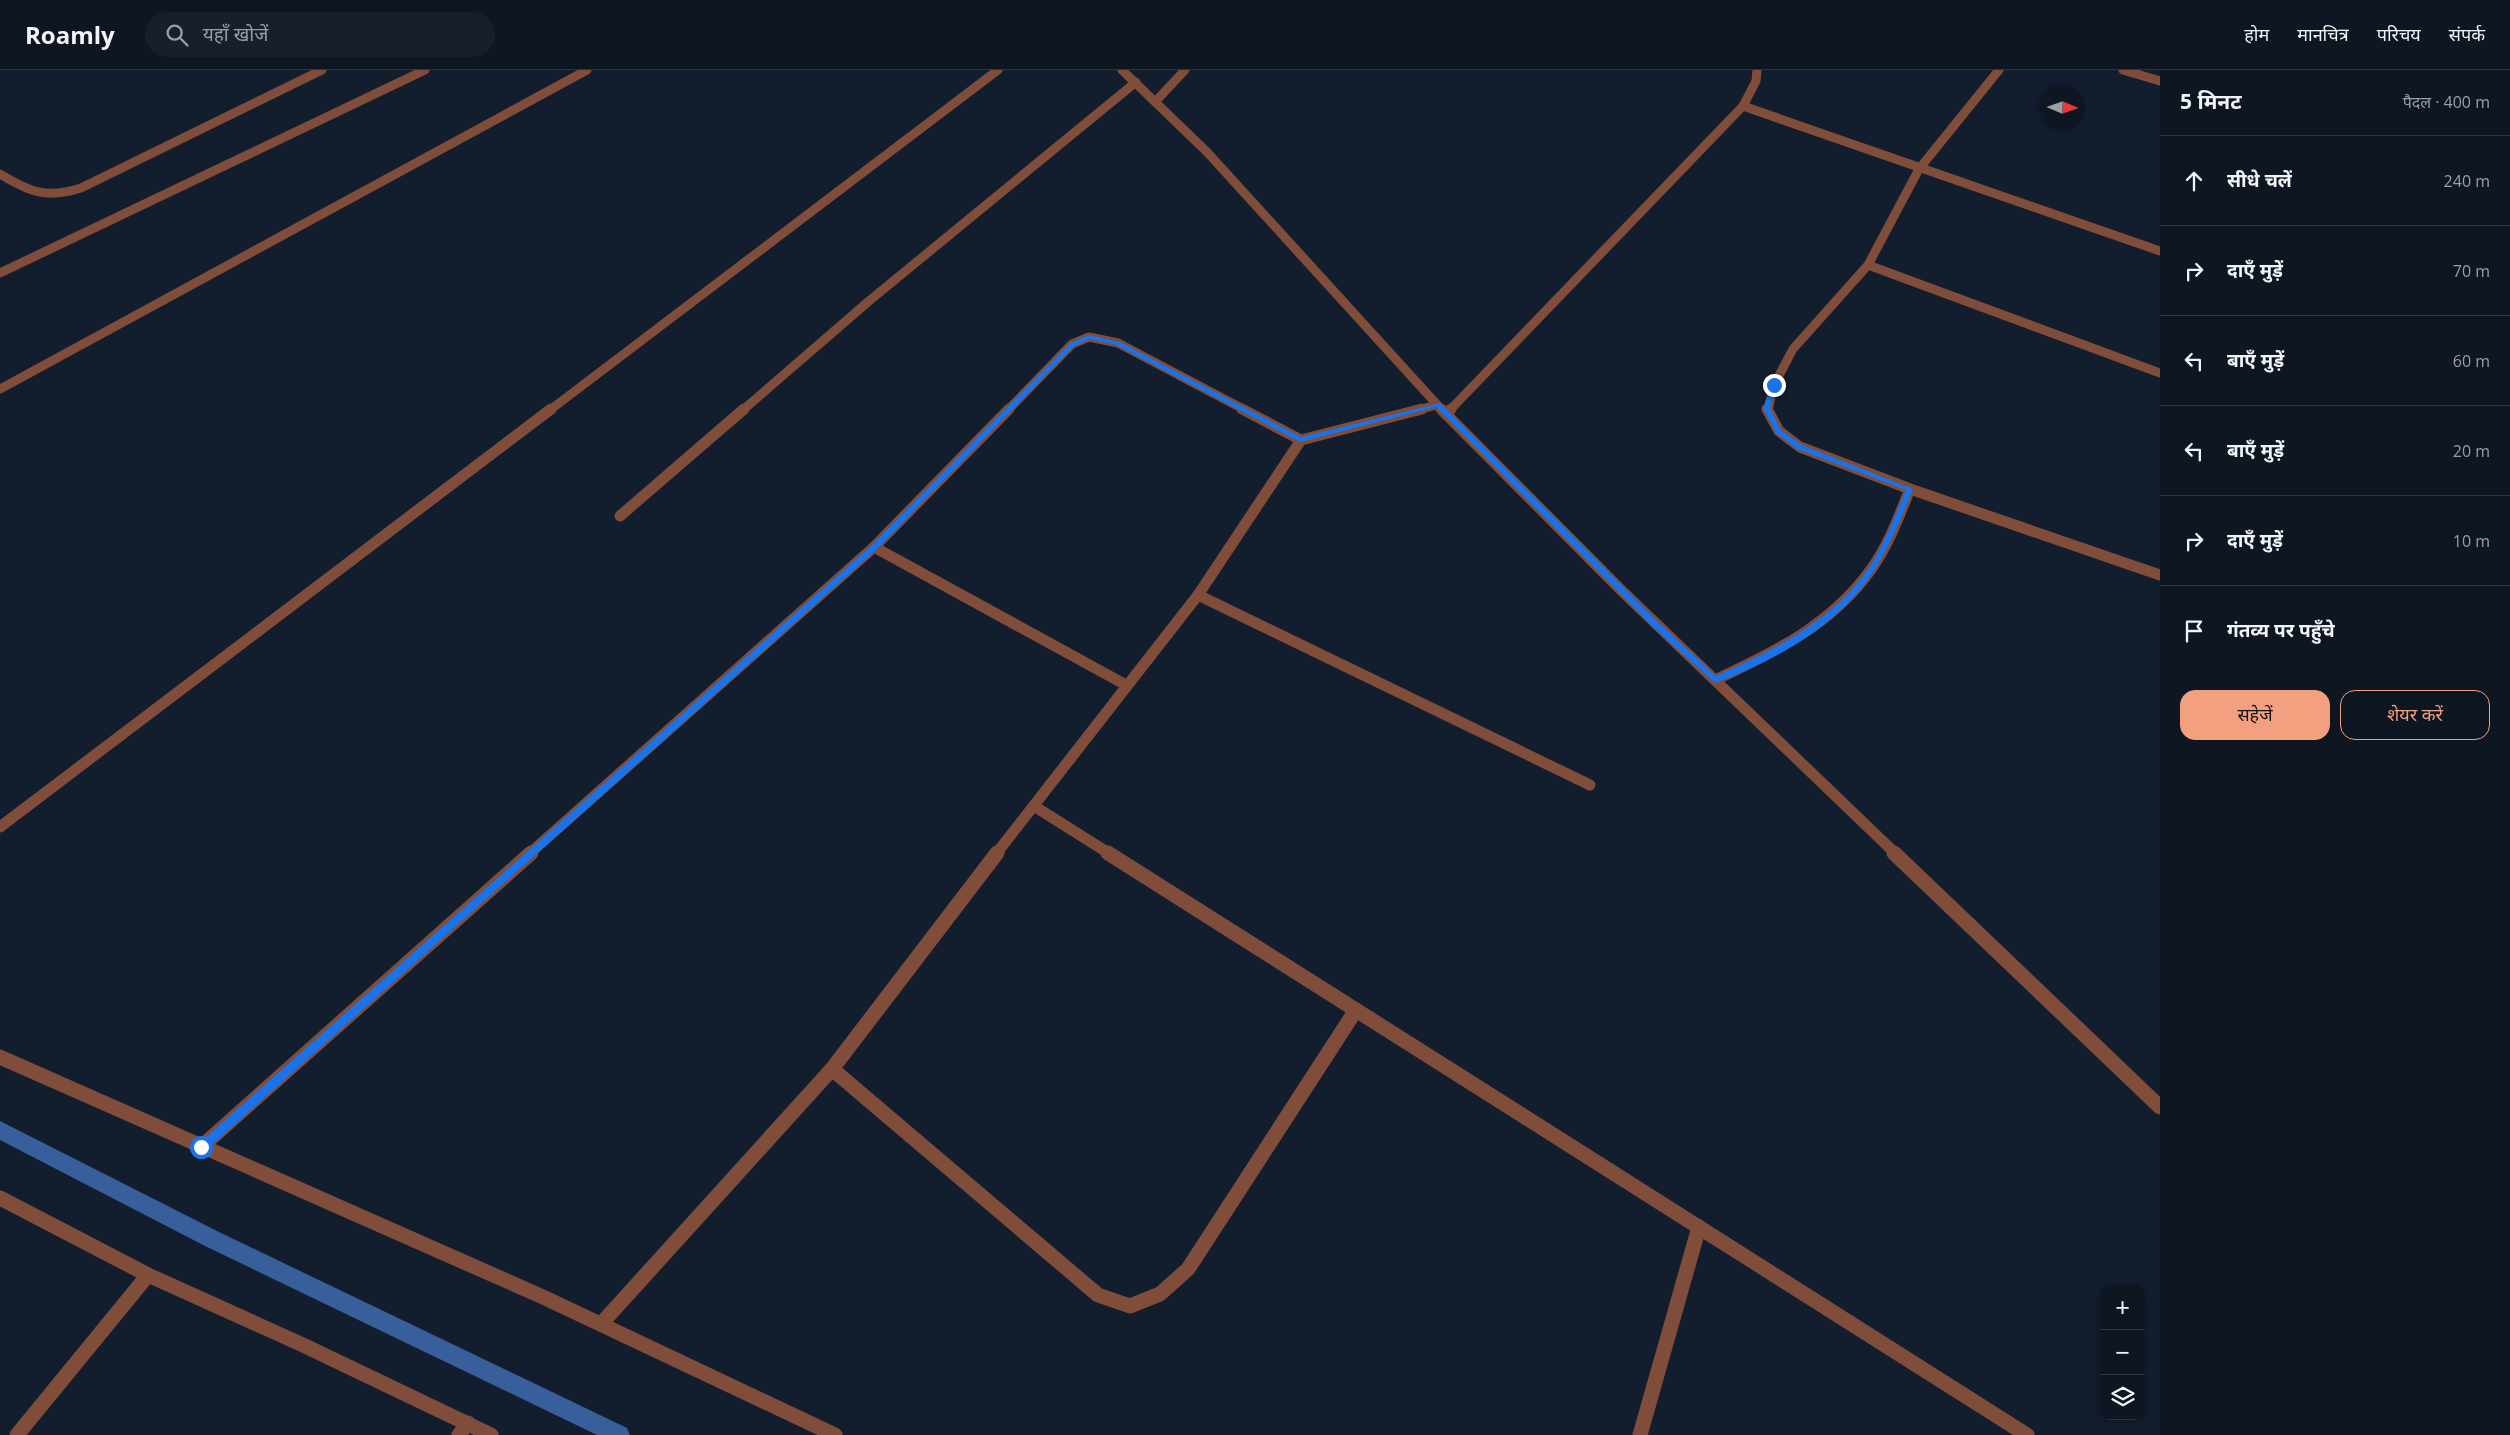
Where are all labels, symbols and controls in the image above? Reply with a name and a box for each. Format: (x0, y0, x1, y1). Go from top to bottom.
search box (145, 12, 495, 57)
text: Roamly (25, 18, 115, 51)
icon: search (163, 21, 191, 49)
text: यहाँ खोजें (203, 21, 268, 47)
text: होम (2244, 22, 2269, 46)
text: मानचित्र (2297, 22, 2349, 46)
text: परिचय (2377, 22, 2421, 46)
text: संपर्क (2449, 22, 2485, 46)
north arrow (2040, 85, 2085, 130)
text: 5 मिनट (2180, 87, 2242, 115)
text: पैदल · 400 m (2403, 91, 2490, 113)
icon: ahead (2180, 167, 2208, 195)
text: सीधे चलें (2227, 167, 2292, 193)
text: 240 m (2444, 170, 2490, 192)
icon: right (2180, 257, 2208, 285)
text: दाएँ मुड़ें (2227, 257, 2283, 283)
text: 70 m (2453, 260, 2490, 282)
icon: left (2180, 347, 2208, 375)
text: बाएँ मुड़ें (2227, 347, 2284, 373)
text: 60 m (2453, 350, 2490, 372)
route end (1763, 374, 1786, 397)
icon: left (2180, 437, 2208, 465)
text: बाएँ मुड़ें (2227, 437, 2284, 463)
text: 20 m (2453, 440, 2490, 462)
icon: right (2180, 527, 2208, 555)
text: दाएँ मुड़ें (2227, 527, 2283, 553)
text: 10 m (2453, 530, 2490, 552)
icon: arrive (2180, 617, 2208, 645)
text: गंतव्य पर पहुँचे (2227, 617, 2335, 643)
button: सहेजें (2180, 690, 2330, 740)
button: शेयर करें (2340, 690, 2490, 740)
route start (190, 1136, 213, 1159)
map controls (2100, 1285, 2145, 1420)
button: + (2100, 1285, 2145, 1330)
button: − (2100, 1330, 2145, 1375)
button: layers (2100, 1375, 2145, 1420)

